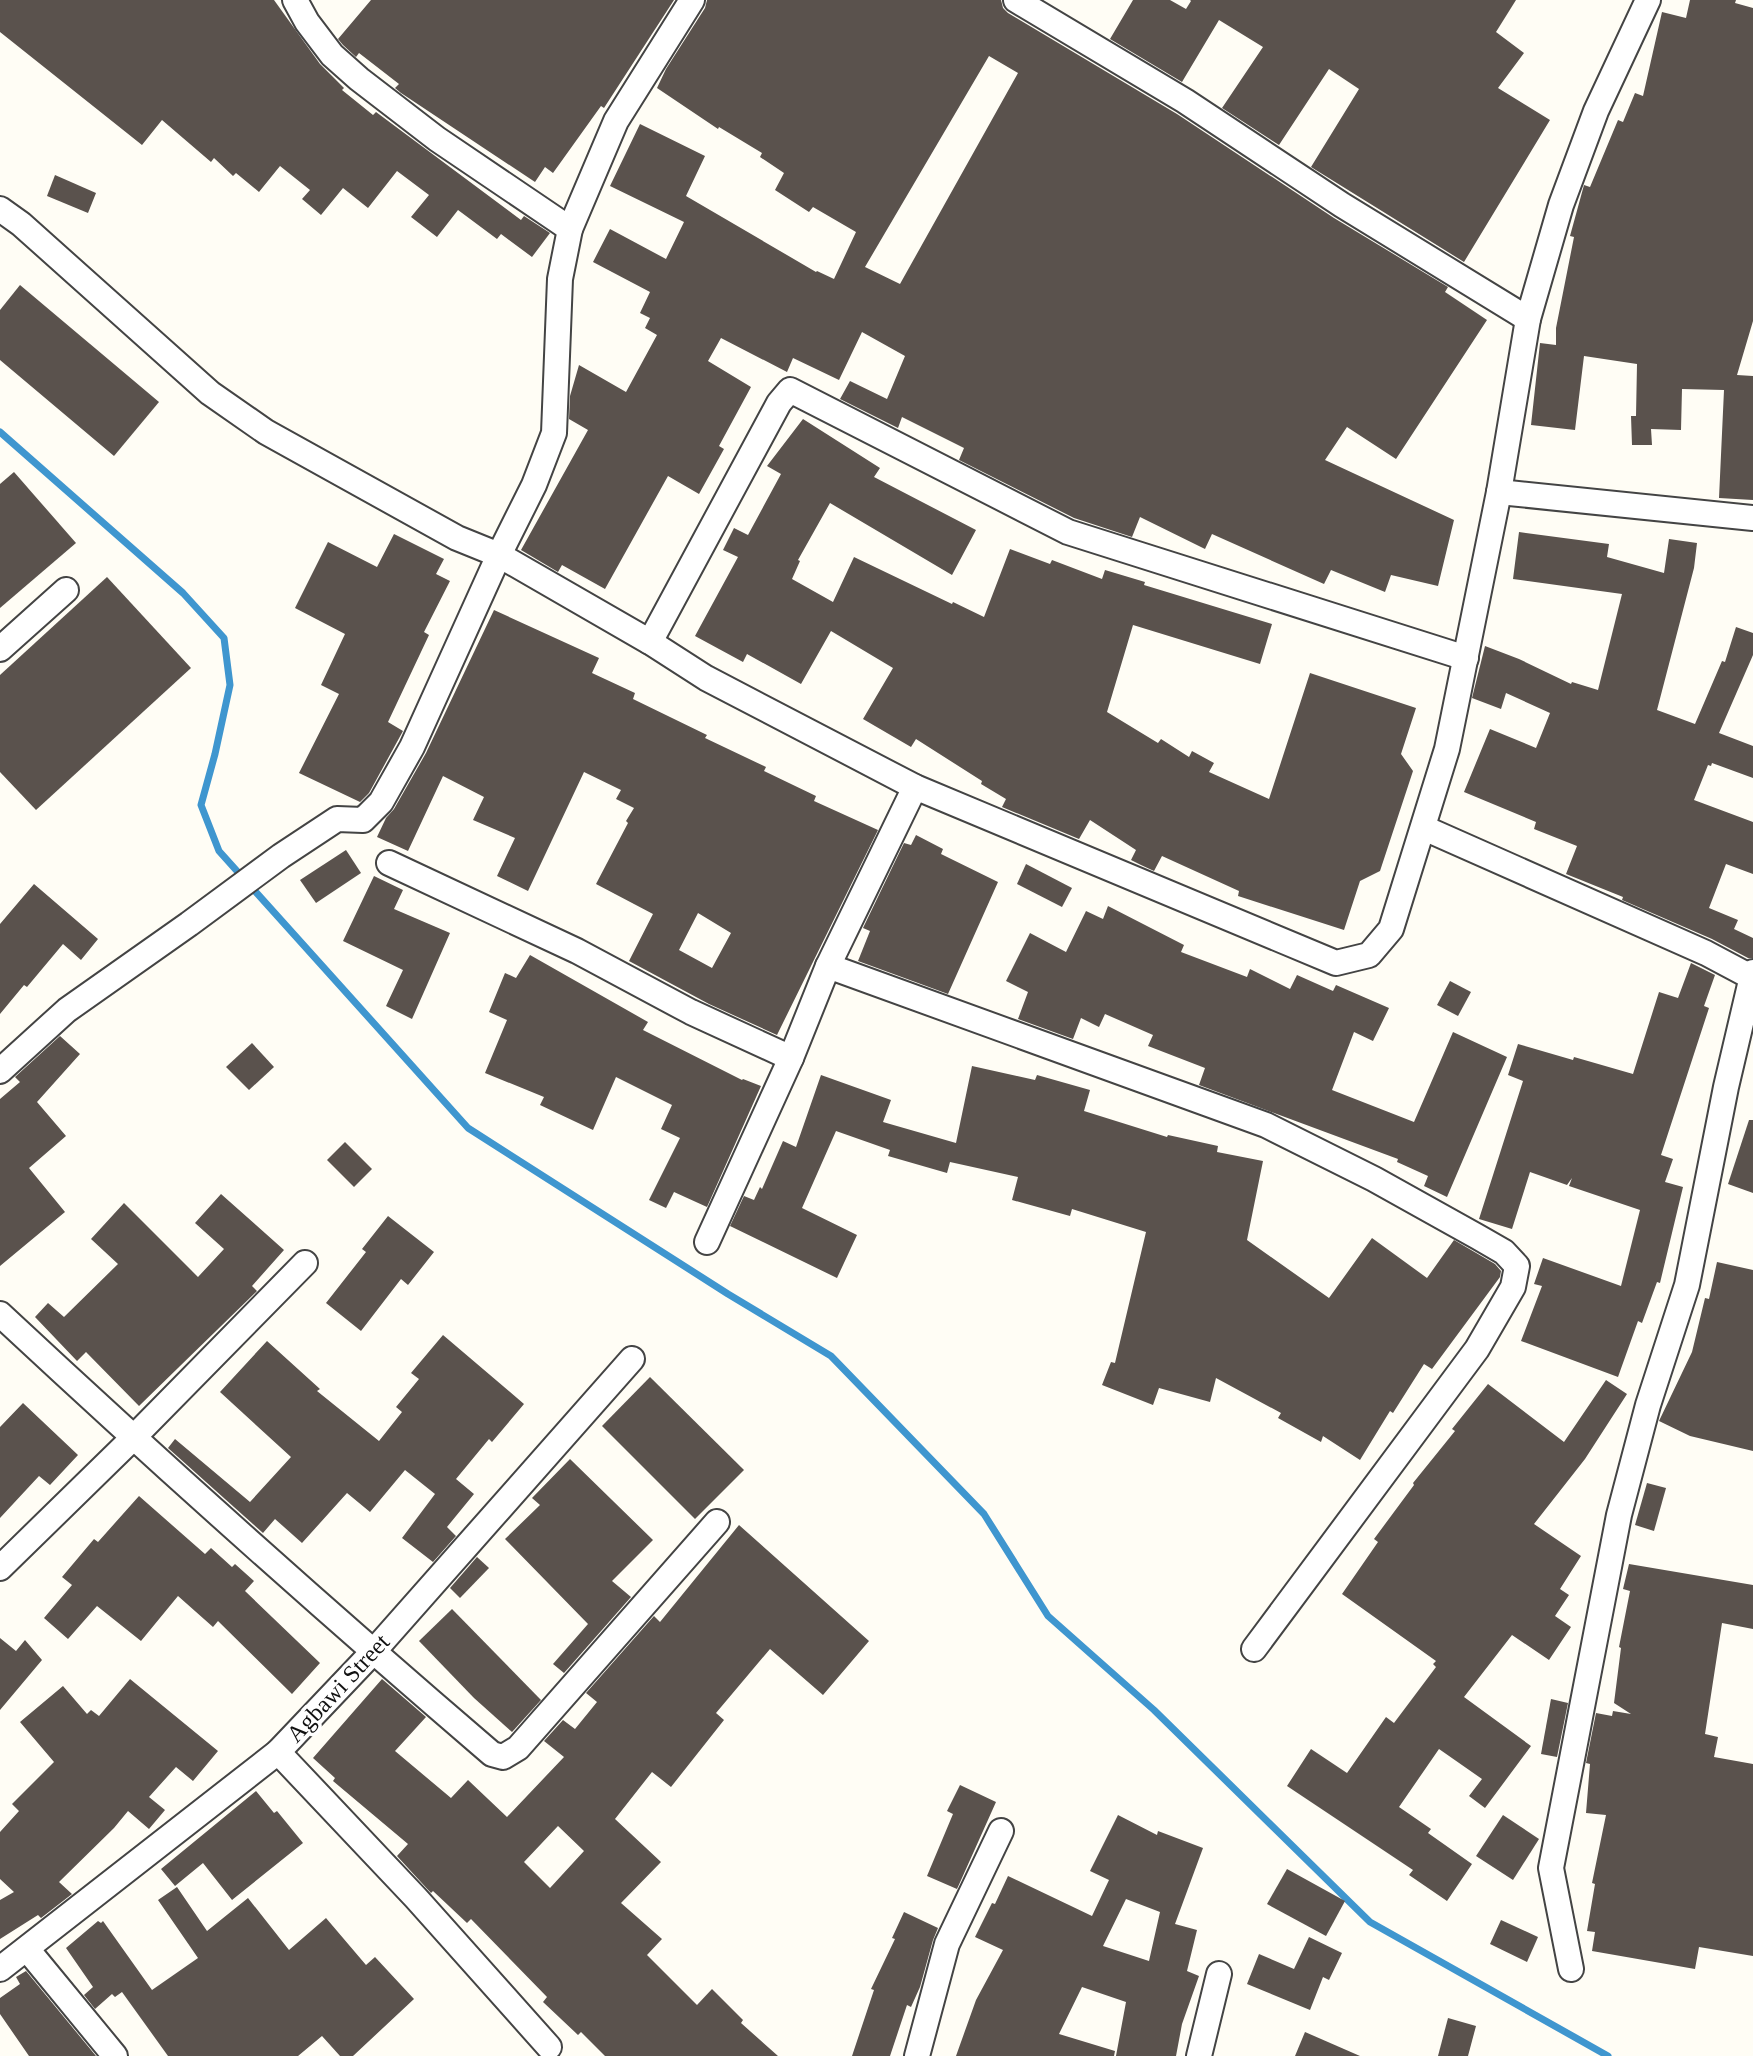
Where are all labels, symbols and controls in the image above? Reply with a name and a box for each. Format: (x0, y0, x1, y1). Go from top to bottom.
street label: Agbawi Street (281, 1628, 395, 1747)

